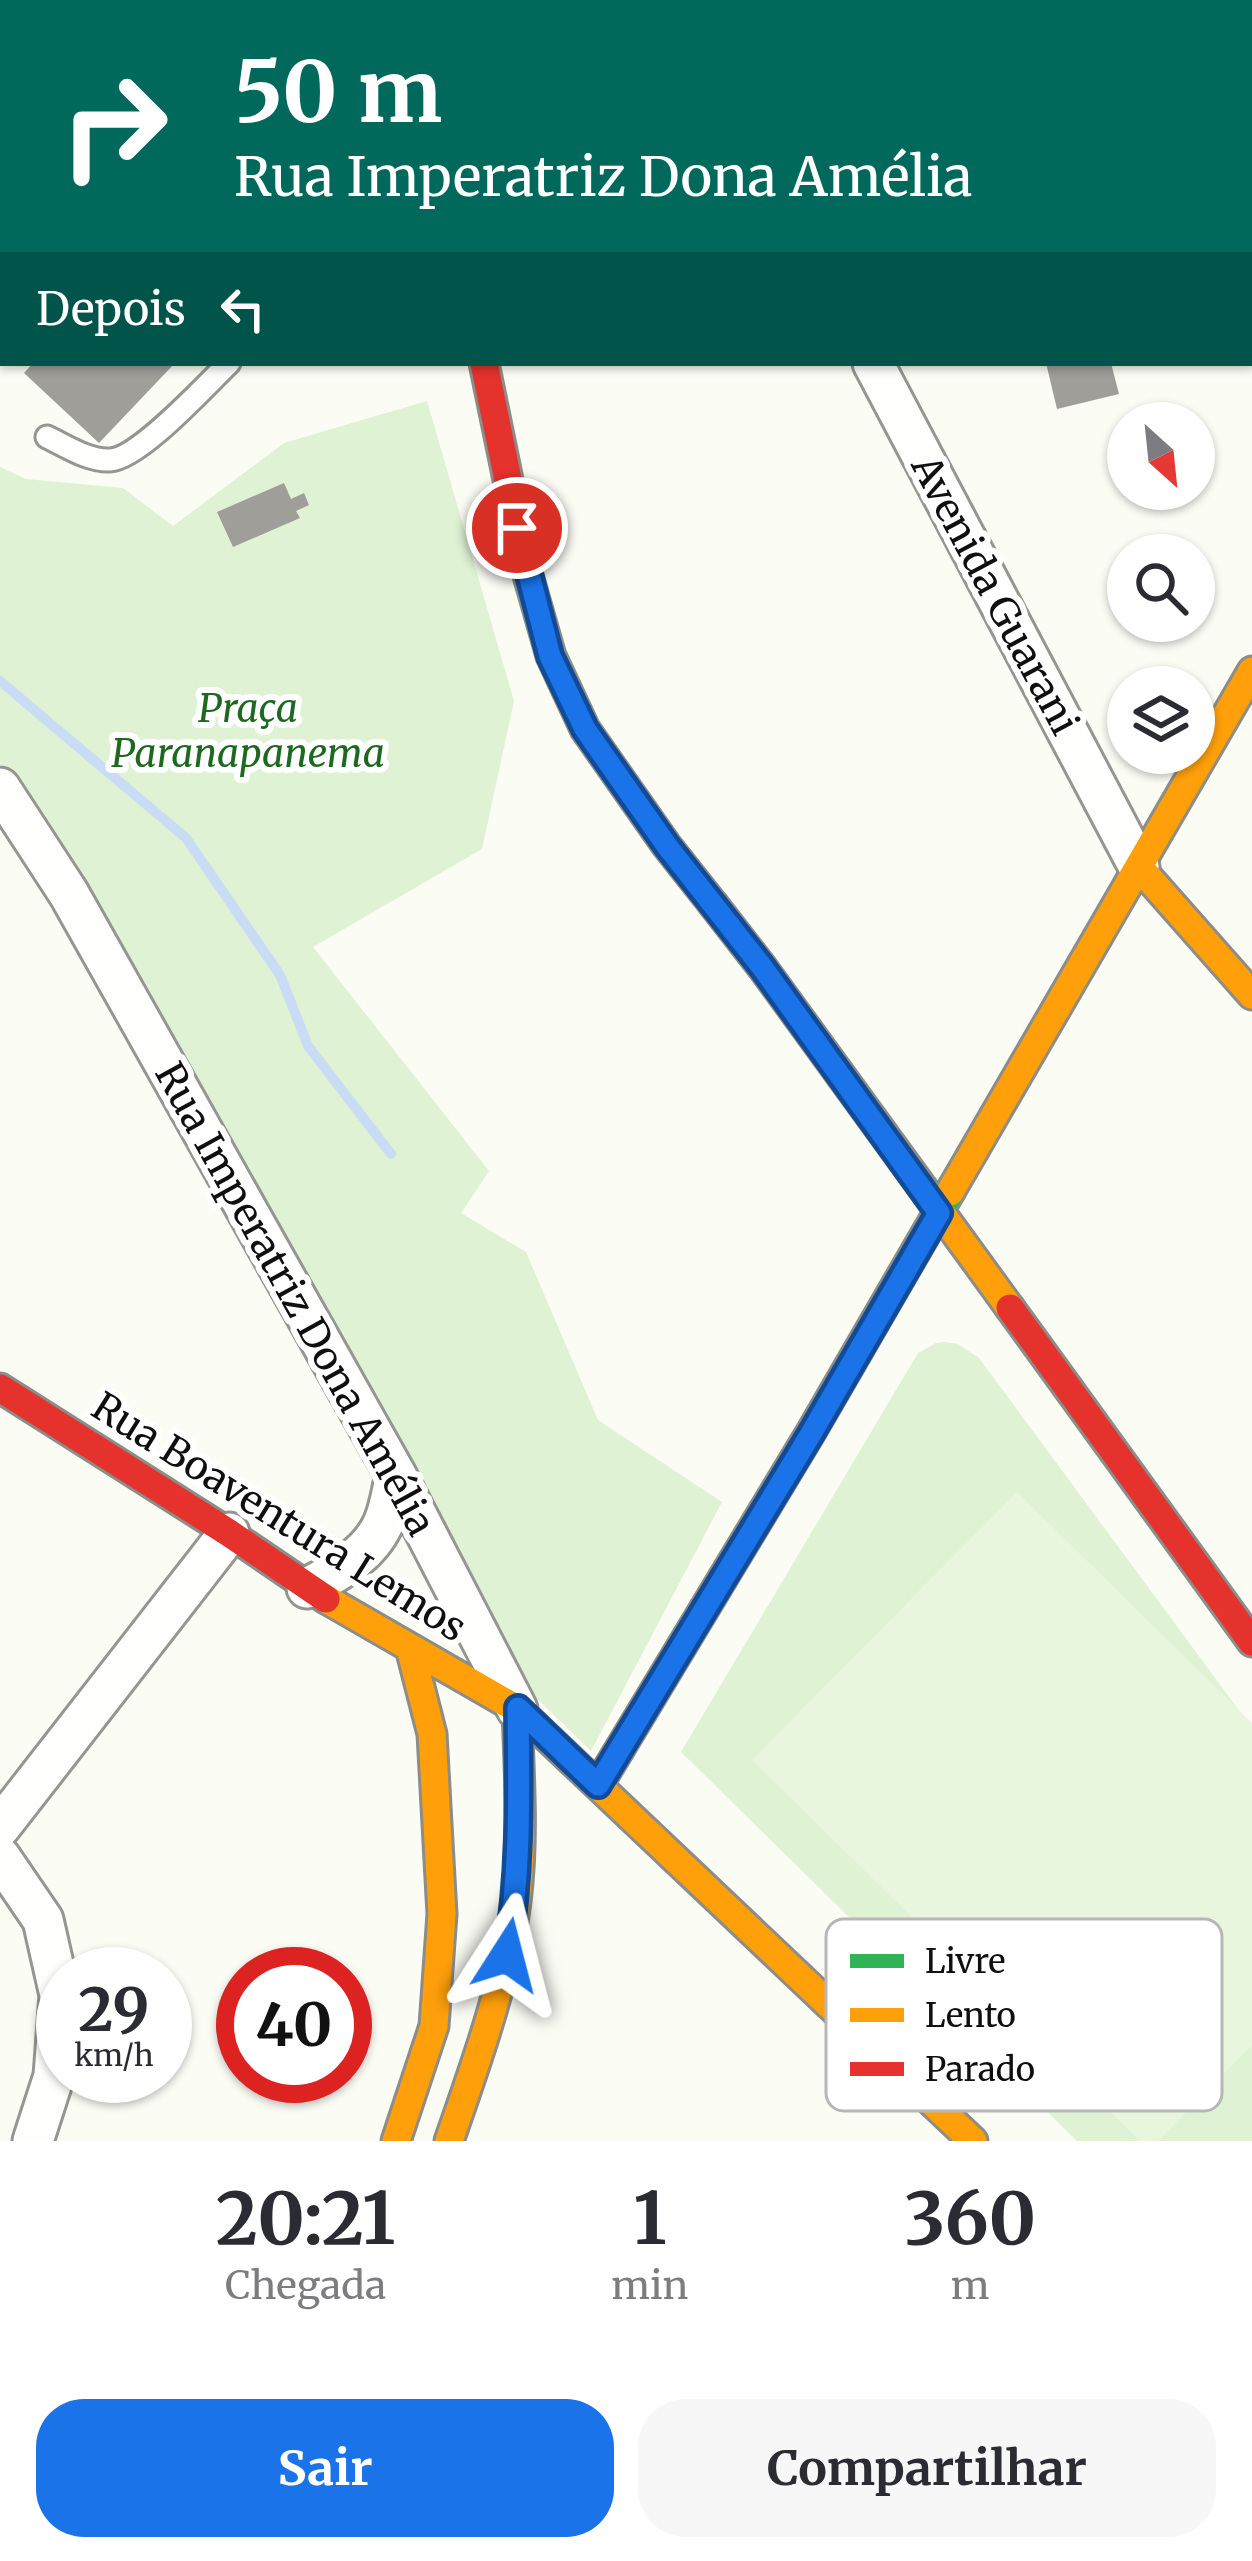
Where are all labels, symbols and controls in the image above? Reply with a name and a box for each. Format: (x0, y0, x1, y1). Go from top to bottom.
text: 50 m (234, 39, 442, 145)
icon: right (36, 48, 192, 204)
text: Rua Imperatriz Dona Amélia (234, 143, 972, 211)
icon: left (210, 276, 276, 342)
text: Depois (36, 281, 186, 337)
north arrow (1107, 402, 1215, 510)
map controls (1107, 402, 1215, 774)
street label: Avenida Guarani (900, 446, 1089, 743)
pin (466, 477, 568, 579)
icon: arrive (484, 495, 550, 561)
button: search (1107, 534, 1215, 642)
button: layers (1107, 666, 1215, 774)
park label: Praça Paranapanema (111, 684, 385, 778)
street label: Rua Imperatriz Dona Amélia (144, 1054, 446, 1544)
street label: Rua Boaventura Lemos (83, 1382, 475, 1652)
position arrow (444, 1892, 570, 2018)
legend (826, 1919, 1222, 2111)
text: Livre (925, 1941, 1006, 1982)
speed limit sign: 40 (216, 1947, 372, 2103)
text: 29 (78, 1972, 150, 2047)
text: Lento (925, 1995, 1016, 2036)
text: km/h (74, 2036, 154, 2074)
text: Parado (925, 2049, 1035, 2090)
text: 20:21 (216, 2173, 395, 2264)
text: 1 (633, 2173, 667, 2264)
text: 360 (904, 2173, 1036, 2264)
text: Chegada (225, 2261, 386, 2310)
text: min (611, 2261, 688, 2310)
text: m (951, 2261, 990, 2310)
button: Sair (36, 2399, 614, 2537)
button: Compartilhar (638, 2399, 1216, 2537)

